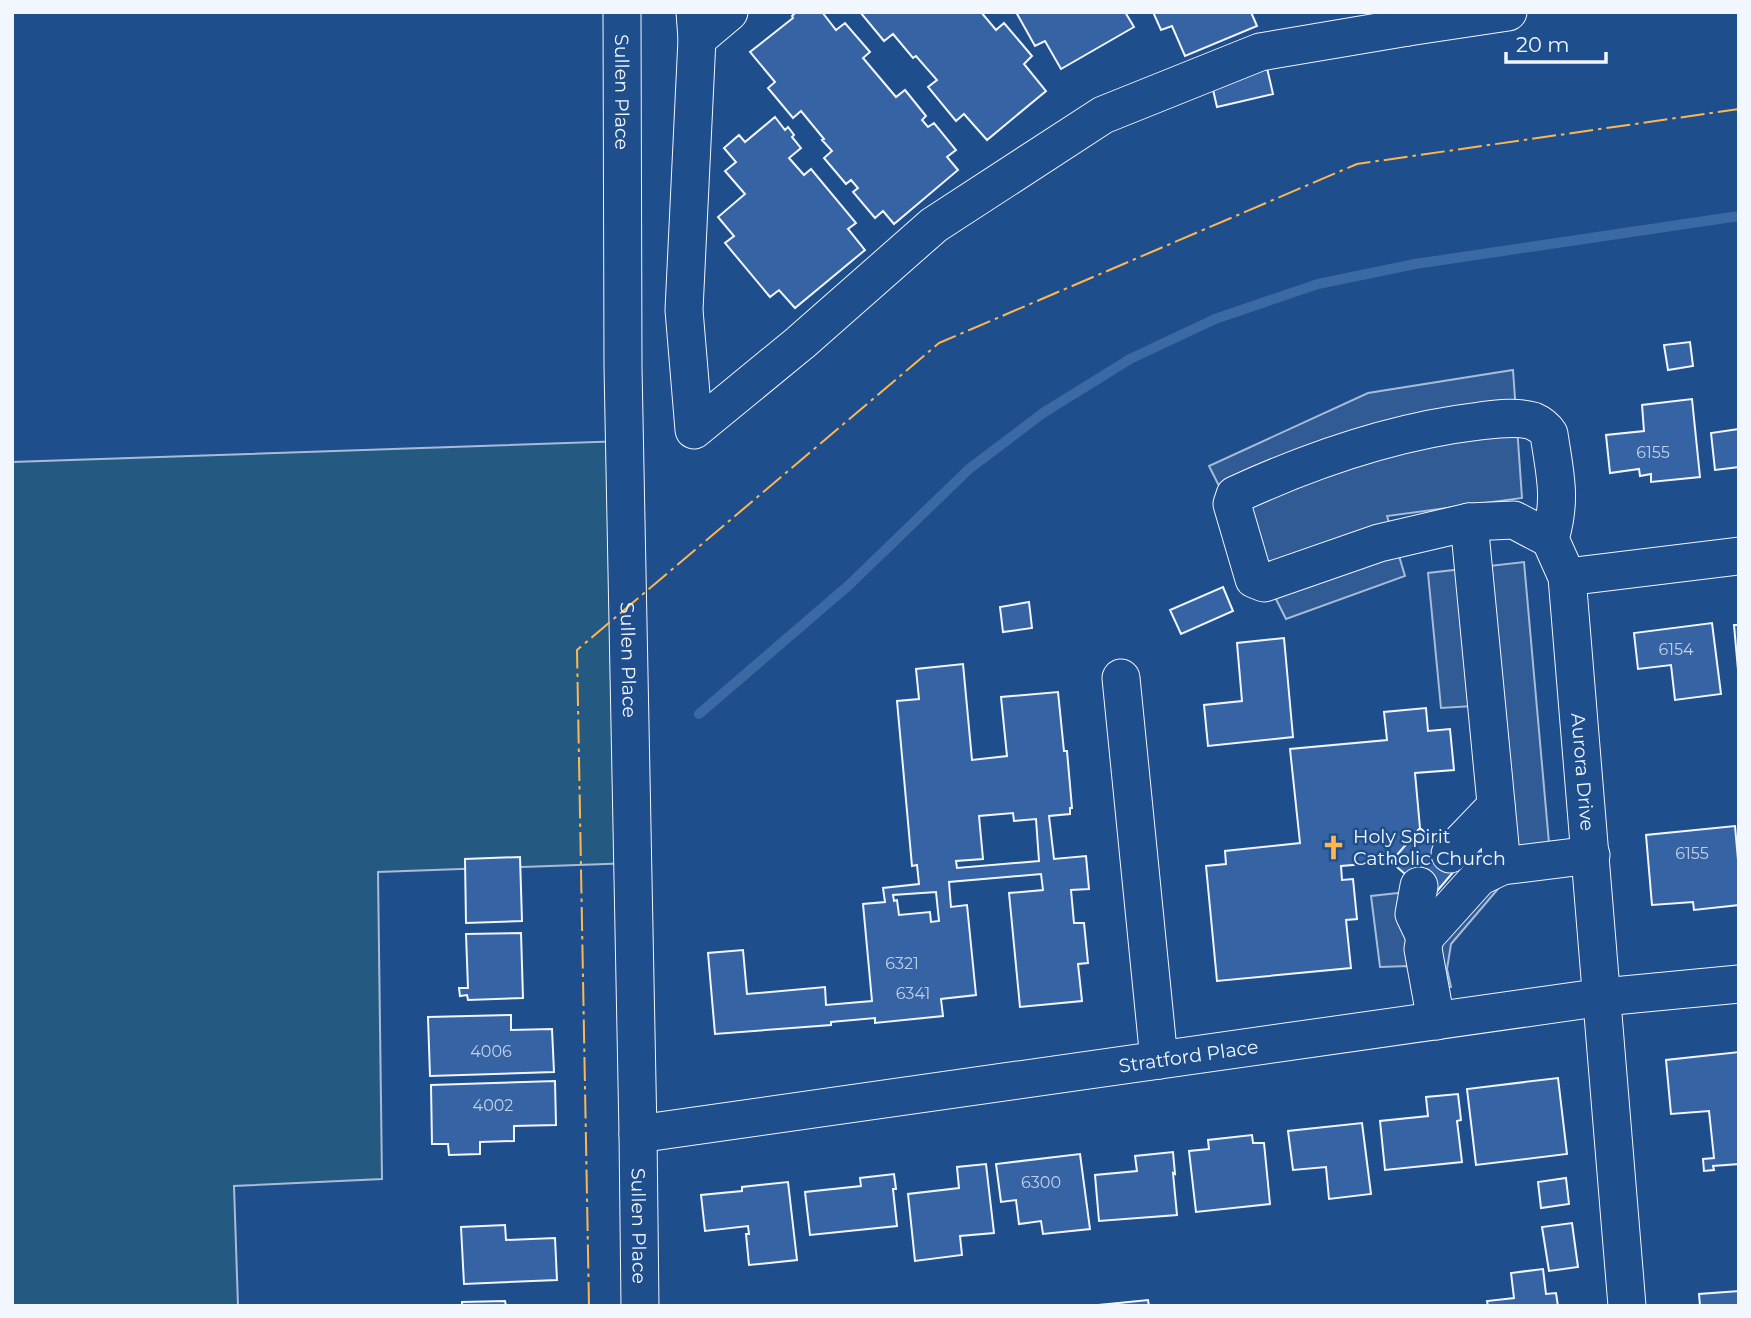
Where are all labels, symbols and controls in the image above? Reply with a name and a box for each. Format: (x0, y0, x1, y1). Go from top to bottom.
scale bar (1506, 21, 1606, 65)
text: 20 m (1516, 32, 1570, 57)
street label: Sullen Place (611, 34, 634, 150)
house number: 6155 (1636, 443, 1670, 462)
street label: Sullen Place (616, 602, 641, 718)
house number: 6154 (1658, 640, 1694, 659)
street label: Aurora Drive (1567, 712, 1599, 832)
place label: Holy Spirit Catholic Church (1353, 825, 1506, 870)
church icon: Holy Spirit Catholic Church (1319, 833, 1347, 861)
house number: 6155 (1675, 844, 1709, 863)
house number: 6321 (885, 954, 919, 973)
house number: 6341 (896, 984, 930, 1003)
street label: Stratford Place (1117, 1035, 1260, 1077)
house number: 4006 (470, 1042, 512, 1061)
house number: 4002 (473, 1096, 513, 1115)
street label: Sullen Place (627, 1168, 651, 1284)
house number: 6300 (1021, 1173, 1061, 1192)

